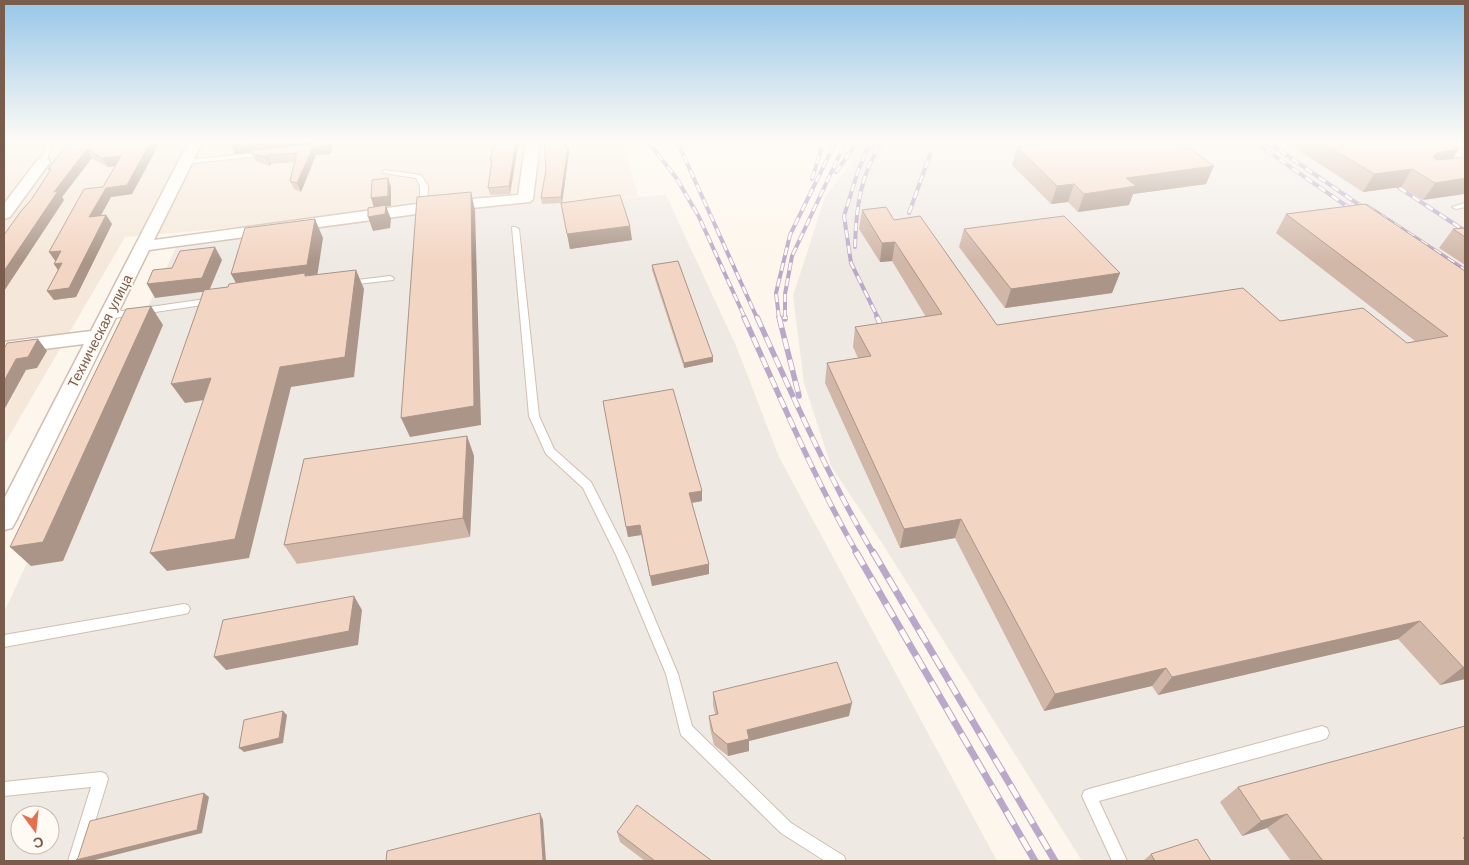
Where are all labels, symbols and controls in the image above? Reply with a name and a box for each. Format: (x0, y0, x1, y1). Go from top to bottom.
street label: Техническая улица (65, 272, 136, 390)
north arrow (10, 805, 60, 855)
text: С (31, 834, 45, 852)

